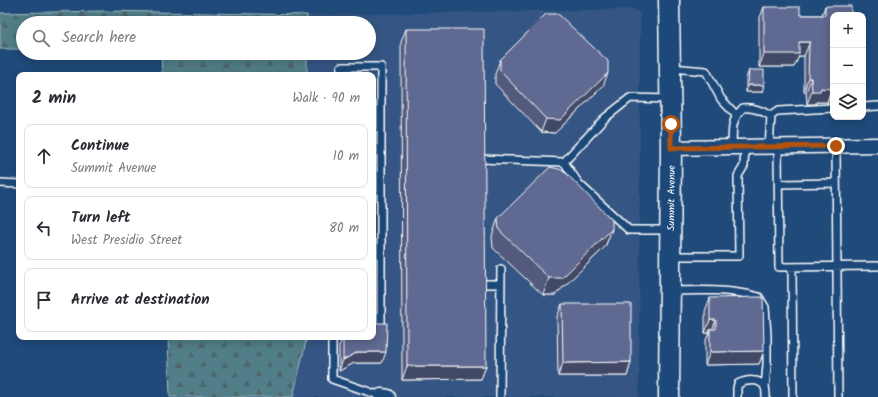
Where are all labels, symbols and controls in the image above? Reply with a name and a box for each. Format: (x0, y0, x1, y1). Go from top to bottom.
map controls (830, 12, 866, 120)
button: + (830, 12, 866, 48)
search box (16, 16, 376, 60)
text: Search here (62, 26, 136, 50)
icon: search (30, 27, 52, 49)
button: − (830, 48, 866, 84)
button: layers (830, 84, 866, 120)
text: 2 min (32, 85, 76, 112)
text: Walk · 90 m (293, 88, 360, 109)
route start (662, 115, 680, 133)
text: Continue (71, 134, 129, 158)
route end (827, 137, 845, 155)
icon: ahead (33, 145, 55, 167)
text: 10 m (333, 146, 359, 167)
text: Summit Avenue (71, 158, 156, 179)
street label: Summit Avenue (663, 165, 680, 231)
text: Turn left (71, 206, 131, 230)
icon: left (33, 217, 55, 239)
text: 80 m (329, 218, 359, 239)
text: West Presidio Street (71, 230, 182, 251)
text: Arrive at destination (71, 288, 210, 312)
icon: arrive (33, 289, 55, 311)

